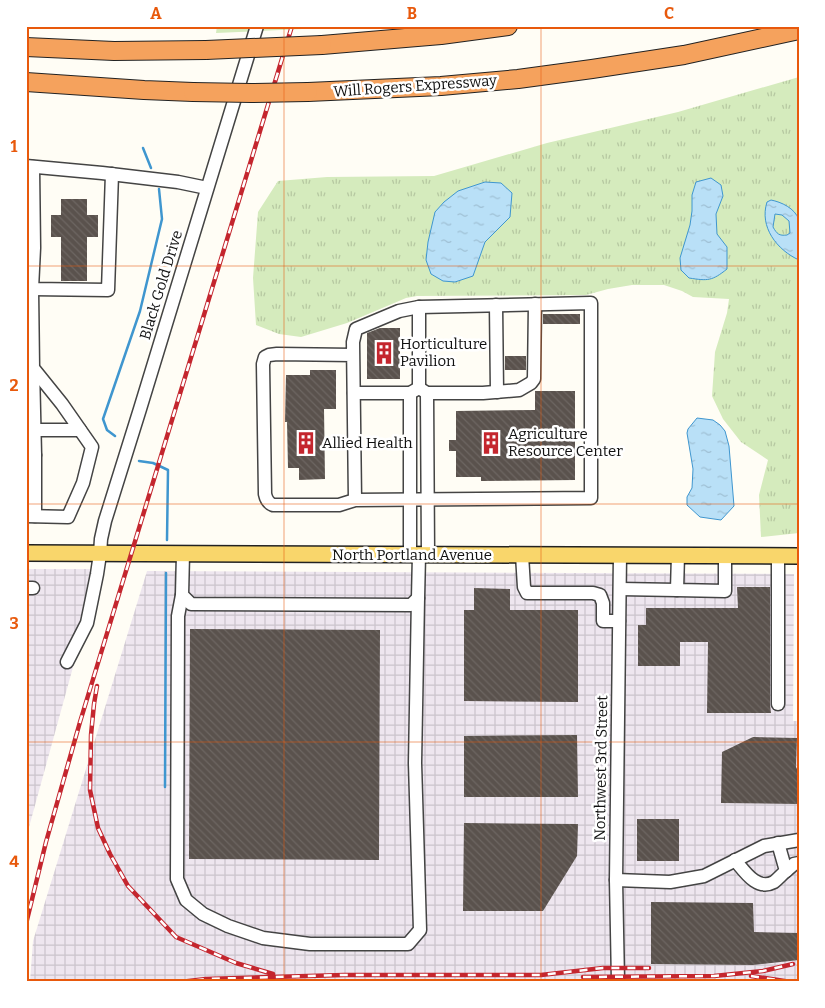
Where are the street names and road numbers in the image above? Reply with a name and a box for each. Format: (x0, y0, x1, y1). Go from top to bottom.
street label: Will Rogers Expressway (333, 71, 497, 101)
street label: Black Gold Drive (136, 228, 186, 342)
street label: North Portland Avenue (332, 546, 492, 564)
street label: Northwest 3rd Street (591, 695, 611, 841)

